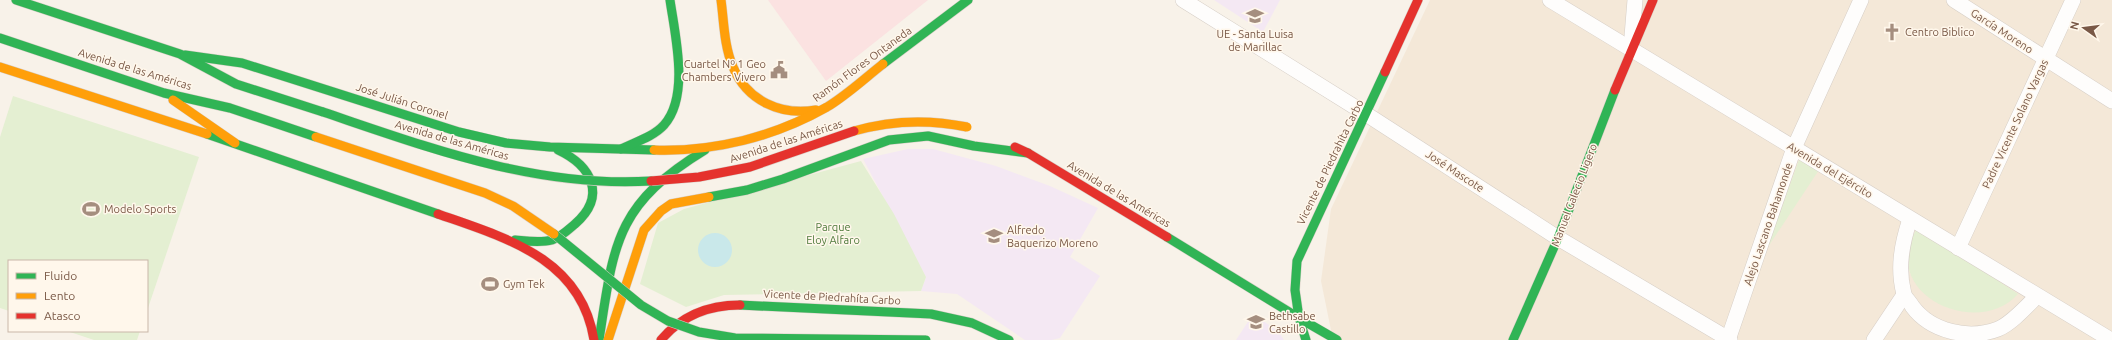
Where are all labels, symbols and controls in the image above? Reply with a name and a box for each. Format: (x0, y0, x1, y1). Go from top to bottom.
school or university icon: UE - Santa Luisa de Marillac (1245, 6, 1265, 26)
street label: García Moreno (1969, 6, 2035, 56)
north arrow (2064, 8, 2104, 48)
text: N (2067, 20, 2081, 31)
church icon: Centro Biblico (1882, 22, 1902, 42)
street label: Ramón Flores Ontaneda (810, 24, 914, 104)
place label: Centro Biblico (1905, 26, 1975, 38)
place label: UE - Santa Luisa de Marillac (1216, 28, 1294, 53)
street label: Avenida de las Américas (77, 46, 193, 92)
street label: Padre Vicente Solano Vargas (1980, 57, 2050, 190)
place label: Cuartel Nº 1 Geo Chambers Vivero (682, 58, 766, 83)
public building icon: Cuartel Nº 1 Geo Chambers Vivero (769, 60, 789, 80)
street label: José Julián Coronel (355, 80, 450, 122)
street label: Vicente de Piedrahíta Carbo (1294, 97, 1366, 227)
street label: Avenida de las Américas (728, 117, 844, 165)
street label: Avenida de las Américas (394, 118, 511, 162)
street label: Avenida del Ejército (1785, 140, 1875, 200)
street label: Manuel Galecio Ligero (1549, 142, 1599, 248)
street label: José Mascote (1424, 148, 1486, 194)
street label: Avenida de las Américas (1065, 158, 1173, 230)
street label: Alejo Lascano Bahamonde (1741, 161, 1795, 287)
sports icon: Modelo Sports (81, 199, 101, 219)
place label: Modelo Sports (104, 203, 176, 215)
park label: Parque Eloy Alfaro (806, 221, 860, 246)
place label: Alfredo Baquerizo Moreno (1007, 224, 1098, 249)
school or university icon: Alfredo Baquerizo Moreno (984, 226, 1004, 246)
legend (8, 260, 148, 332)
text: Fluido (44, 269, 77, 282)
sports icon: Gym Tek (480, 274, 500, 294)
place label: Gym Tek (503, 278, 545, 290)
street label: Vicente de Piedrahíta Carbo (763, 287, 901, 307)
text: Lento (44, 289, 75, 302)
text: Atasco (44, 309, 80, 322)
place label: Bethsabe Castillo (1269, 310, 1316, 335)
school or university icon: Bethsabe Castillo (1246, 312, 1266, 332)

